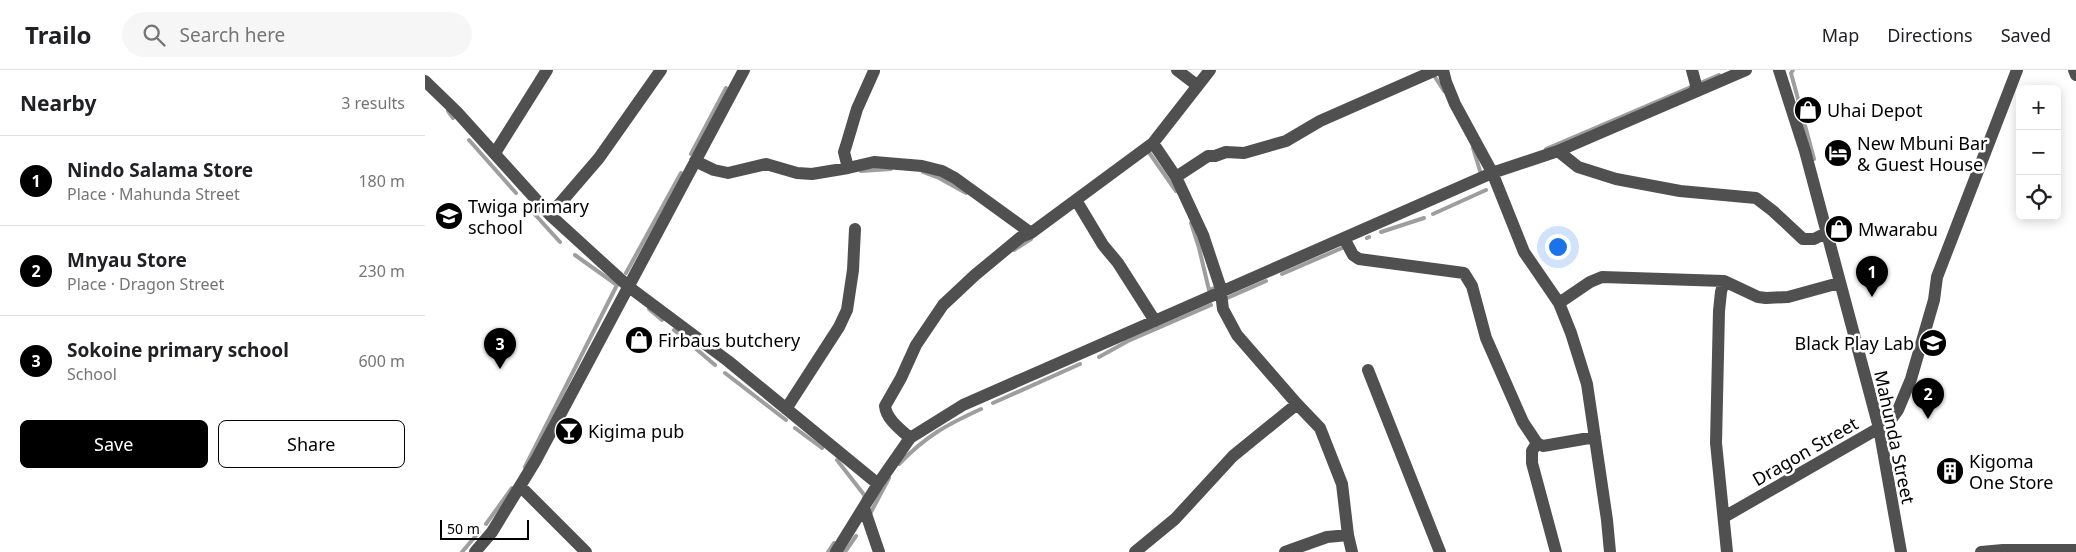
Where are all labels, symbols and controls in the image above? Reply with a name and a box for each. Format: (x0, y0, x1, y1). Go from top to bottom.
search box (122, 12, 472, 57)
text: Trailo (25, 18, 92, 51)
icon: search (140, 21, 168, 49)
text: Search here (180, 22, 285, 48)
text: Map (1822, 23, 1859, 47)
text: Directions (1887, 23, 1973, 47)
text: Saved (2001, 23, 2051, 47)
map controls (2016, 85, 2061, 220)
button: + (2016, 85, 2061, 130)
text: Nearby (20, 89, 96, 117)
text: 3 results (341, 92, 405, 114)
shop icon: Uhai Depot (1793, 95, 1823, 125)
place label: Uhai Depot (1827, 98, 1923, 122)
button: − (2016, 130, 2061, 175)
place label: New Mbuni Bar & Guest House (1857, 131, 1988, 176)
hotel icon: New Mbuni Bar & Guest House (1823, 138, 1853, 168)
text: Nindo Salama Store (67, 157, 253, 183)
text: 1 (31, 170, 41, 192)
text: 180 m (358, 170, 405, 192)
button: locate (2016, 175, 2061, 220)
text: Place · Mahunda Street (67, 183, 240, 205)
place label: Twiga primary school (468, 194, 590, 239)
school or university icon: Twiga primary school (434, 201, 464, 231)
shop icon: Mwarabu (1824, 214, 1854, 244)
place label: Mwarabu (1858, 217, 1938, 241)
your location (1545, 234, 1571, 260)
text: Mnyau Store (67, 247, 187, 273)
pin: 1 (1856, 256, 1888, 297)
text: 2 (31, 260, 41, 282)
text: 230 m (358, 260, 405, 282)
text: Place · Dragon Street (67, 273, 224, 295)
shop icon: Firbaus butchery (624, 325, 654, 355)
pin: 3 (484, 328, 516, 369)
place label: Firbaus butchery (658, 328, 801, 352)
school or university icon: Black Play Lab (1918, 328, 1948, 358)
place label: Black Play Lab (1795, 331, 1914, 355)
text: Sokoine primary school (67, 337, 289, 363)
text: 3 (31, 350, 41, 372)
text: 600 m (358, 350, 405, 372)
text: School (67, 363, 117, 385)
street label: Mahunda Street (1869, 368, 1921, 506)
pin: 2 (1912, 378, 1944, 419)
street label: Dragon Street (1748, 411, 1863, 491)
bar icon: Kigima pub (554, 416, 584, 446)
place label: Kigima pub (588, 419, 684, 443)
button: Save (20, 420, 208, 468)
button: Share (218, 420, 405, 468)
place label: Kigoma One Store (1969, 449, 2054, 494)
building icon: Kigoma One Store (1935, 456, 1965, 486)
scale bar (440, 517, 529, 540)
text: 50 m (447, 519, 480, 538)

